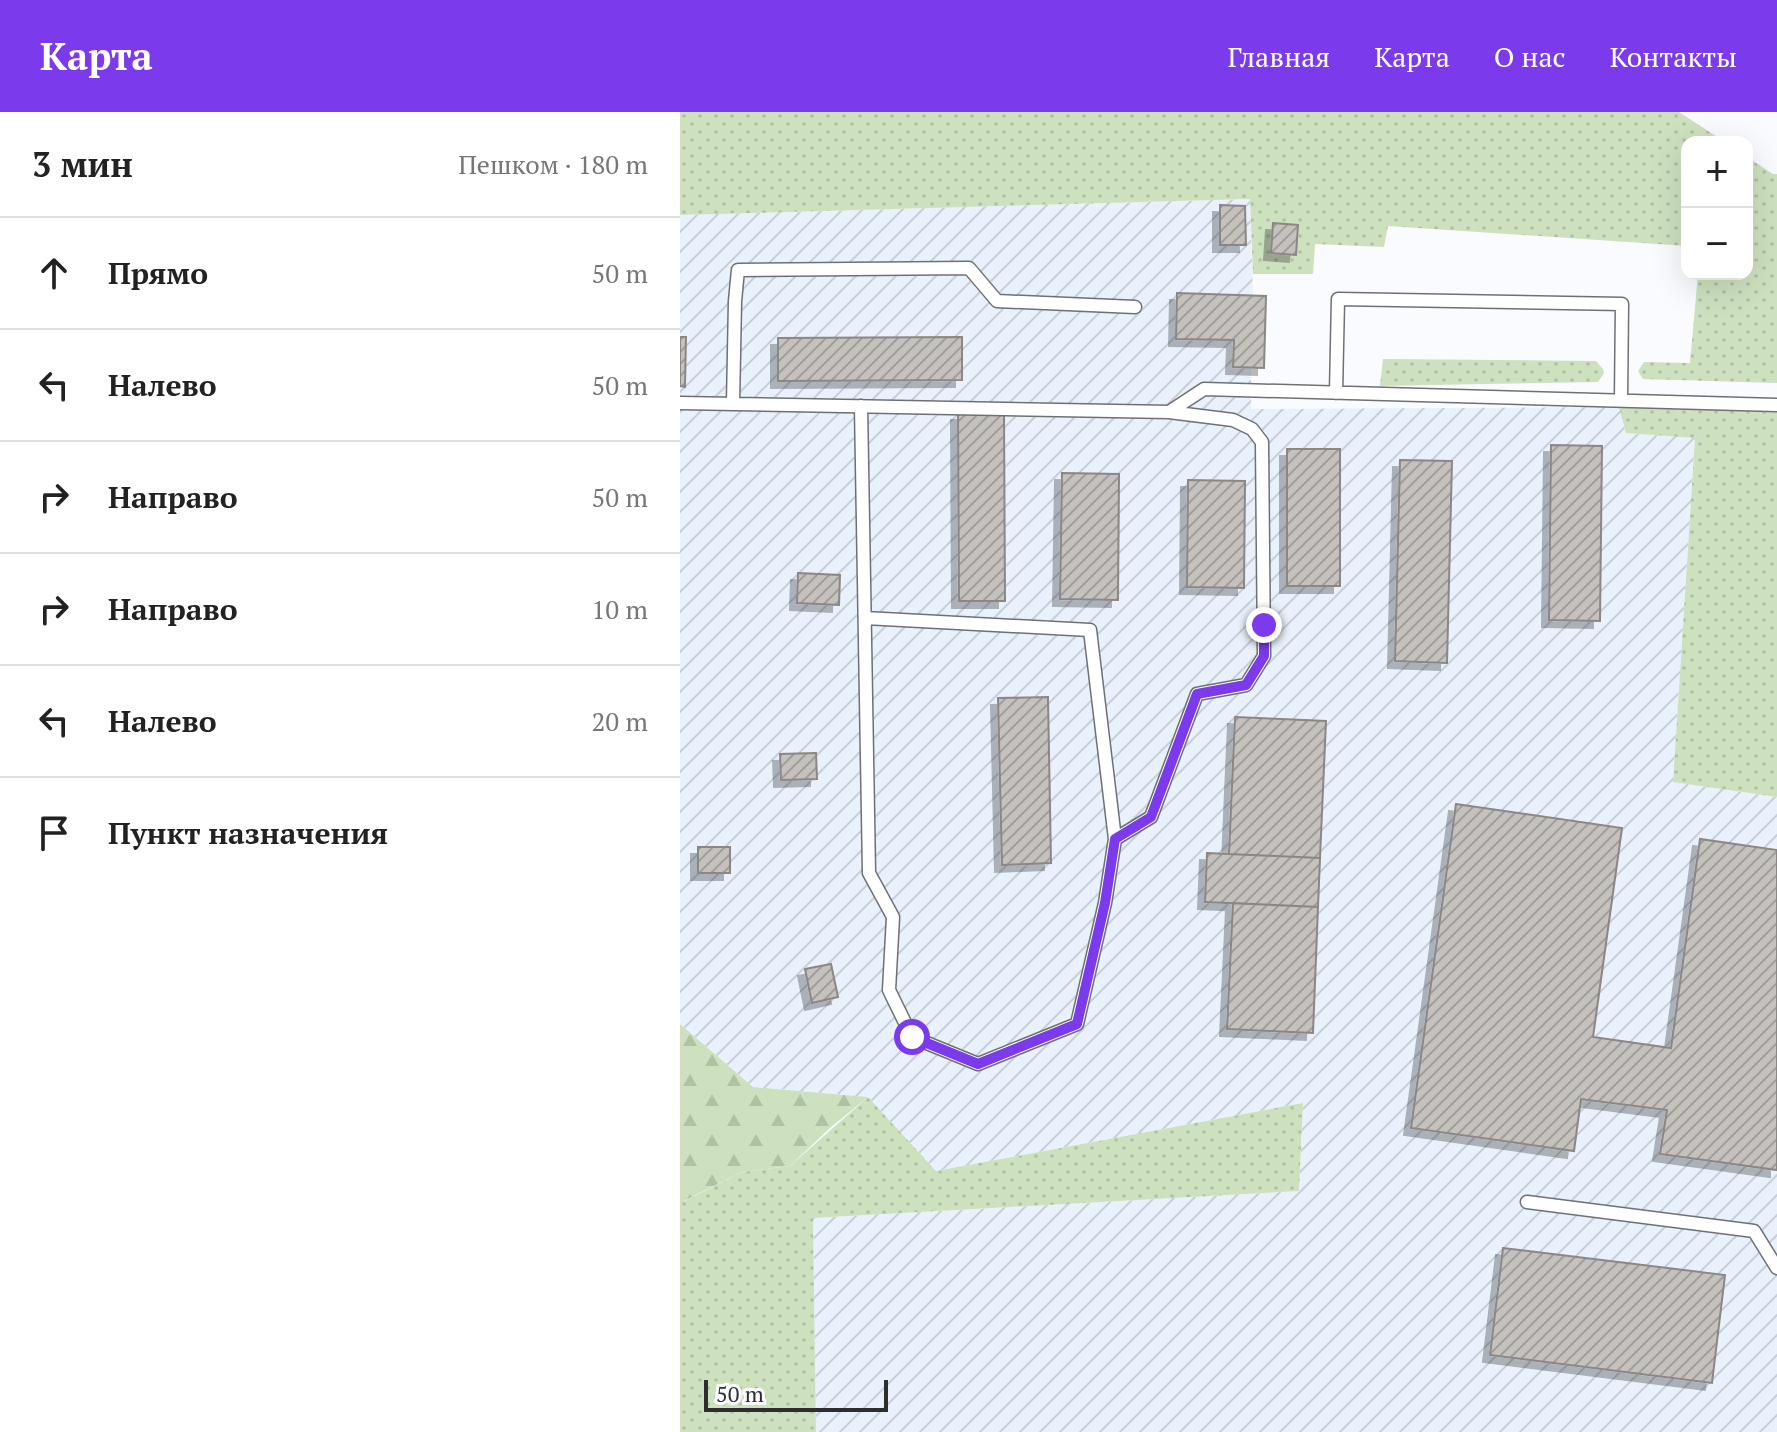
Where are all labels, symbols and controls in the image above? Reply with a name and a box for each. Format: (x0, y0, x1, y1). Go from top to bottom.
text: Карта (40, 31, 153, 81)
text: Главная (1227, 38, 1330, 75)
text: Карта (1374, 38, 1450, 75)
text: О нас (1494, 38, 1566, 75)
text: Контакты (1610, 38, 1737, 75)
map controls (1681, 136, 1753, 280)
button: + (1681, 136, 1753, 208)
text: 3 мин (32, 142, 133, 187)
text: Пешком · 180 m (458, 147, 648, 181)
button: − (1681, 208, 1753, 280)
icon: ahead (32, 251, 76, 295)
text: Прямо (108, 253, 208, 293)
text: 50 m (592, 256, 648, 290)
icon: left (32, 363, 76, 407)
text: Налево (108, 365, 217, 405)
text: 50 m (592, 368, 648, 402)
icon: right (32, 475, 76, 519)
text: Направо (108, 477, 238, 517)
text: 50 m (592, 480, 648, 514)
icon: right (32, 587, 76, 631)
text: Направо (108, 589, 238, 629)
text: 10 m (592, 592, 648, 626)
route end (1246, 607, 1282, 643)
icon: left (32, 699, 76, 743)
text: Налево (108, 701, 217, 741)
text: 20 m (592, 704, 648, 738)
icon: arrive (32, 811, 76, 855)
text: Пункт назначения (108, 813, 388, 853)
route start (894, 1019, 930, 1055)
scale bar (704, 1376, 888, 1412)
text: 50 m (716, 1379, 764, 1408)

